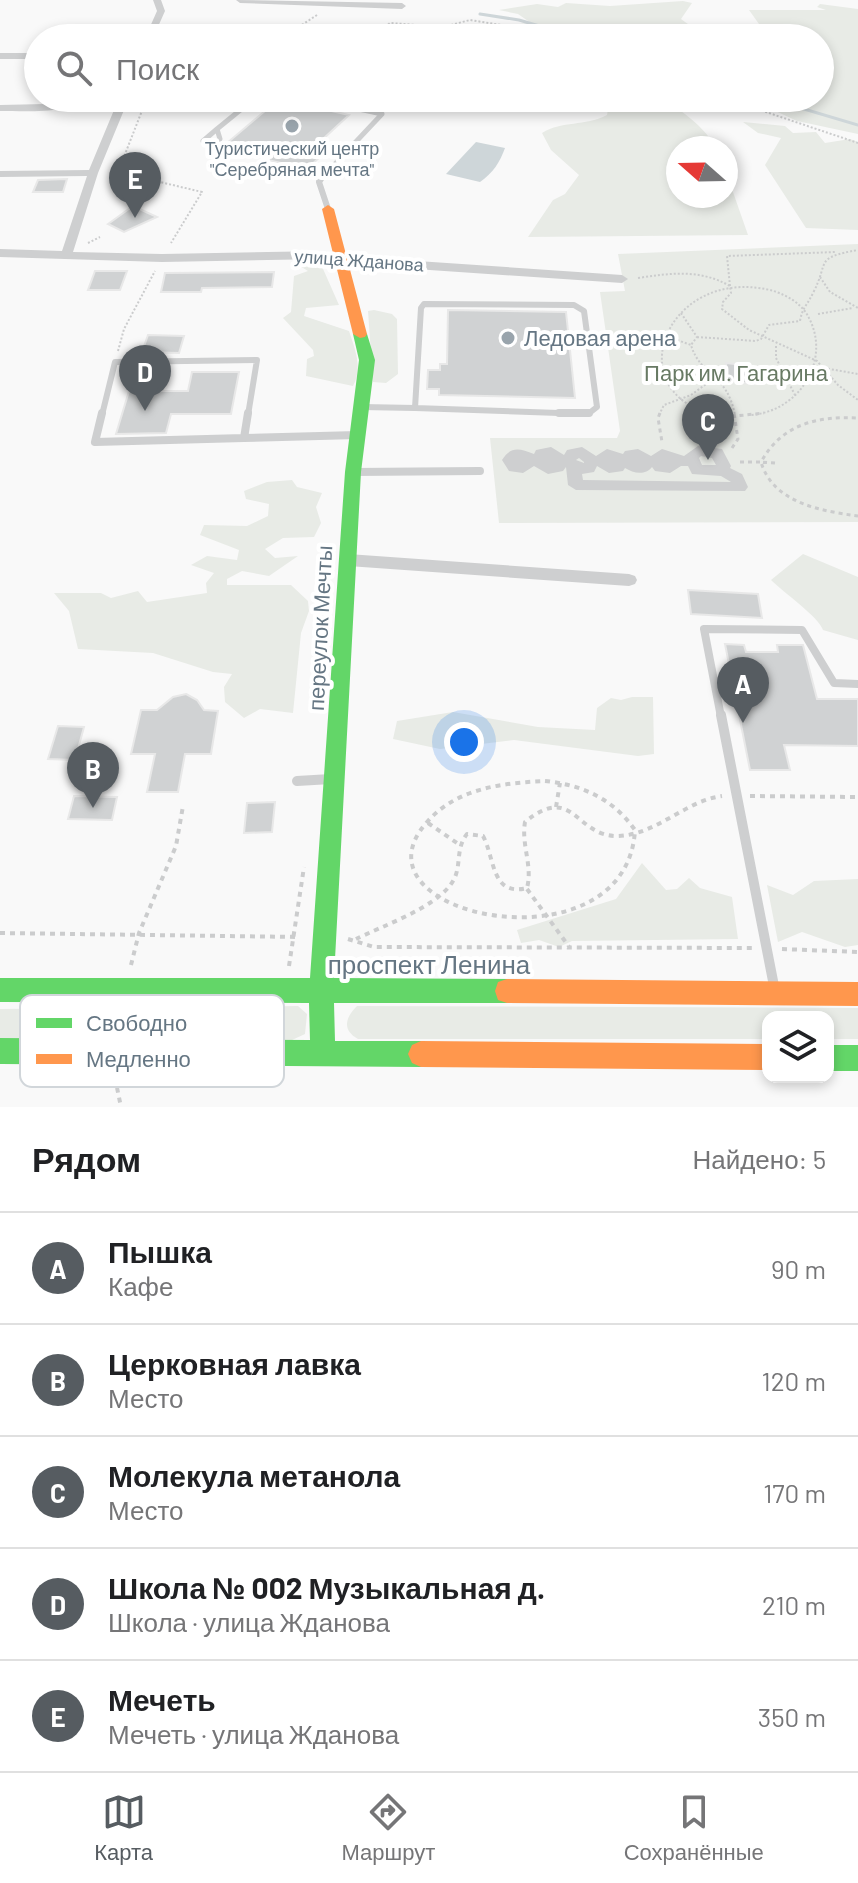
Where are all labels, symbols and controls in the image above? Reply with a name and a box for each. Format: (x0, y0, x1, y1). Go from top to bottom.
search box (24, 24, 834, 112)
icon: search (52, 46, 96, 90)
text: Поиск (116, 50, 199, 86)
marker: Туристический центр "Серебряная мечта" (283, 117, 301, 135)
north arrow (666, 136, 738, 208)
place label: Туристический центр "Серебряная мечта" (205, 137, 379, 180)
pin: E (109, 152, 161, 218)
street label: улица Жданова (294, 245, 425, 276)
place label: Ледовая арена (524, 324, 677, 351)
marker: Ледовая арена (499, 329, 517, 347)
pin: D (119, 345, 171, 411)
park label: Парк им. Гагарина (644, 359, 829, 386)
pin: C (682, 394, 734, 460)
street label: переулок Мечты (302, 545, 337, 711)
pin: A (717, 657, 769, 723)
your location (444, 722, 484, 762)
pin: B (67, 742, 119, 808)
street label: проспект Ленина (328, 948, 531, 979)
legend (20, 995, 284, 1087)
text: Свободно (86, 1009, 187, 1036)
map controls (762, 1011, 834, 1083)
button: layers (762, 1011, 834, 1083)
text: Медленно (86, 1045, 191, 1072)
text: Рядом (32, 1138, 141, 1179)
text: Найдено: 5 (692, 1143, 826, 1174)
text: Пышка (108, 1233, 212, 1269)
text: A (49, 1253, 67, 1284)
text: 90 m (771, 1253, 826, 1284)
text: Кафе (108, 1270, 173, 1301)
text: Церковная лавка (108, 1345, 361, 1381)
text: B (50, 1365, 66, 1396)
text: 120 m (762, 1365, 826, 1396)
text: Место (108, 1382, 184, 1413)
text: Молекула метанола (108, 1457, 400, 1493)
text: C (50, 1477, 66, 1508)
text: 170 m (763, 1477, 826, 1508)
text: Место (108, 1494, 184, 1525)
text: Школа № 002 Музыкальная д. (108, 1569, 545, 1605)
text: D (50, 1589, 66, 1620)
text: 210 m (762, 1589, 826, 1620)
text: Школа · улица Жданова (108, 1606, 390, 1637)
text: Мечеть (108, 1681, 216, 1717)
text: E (50, 1701, 66, 1732)
text: 350 m (758, 1701, 826, 1732)
text: Мечеть · улица Жданова (108, 1718, 399, 1749)
tab: Карта (94, 1790, 153, 1866)
tab: Маршрут (342, 1790, 435, 1866)
tab: Сохранённые (624, 1790, 764, 1866)

